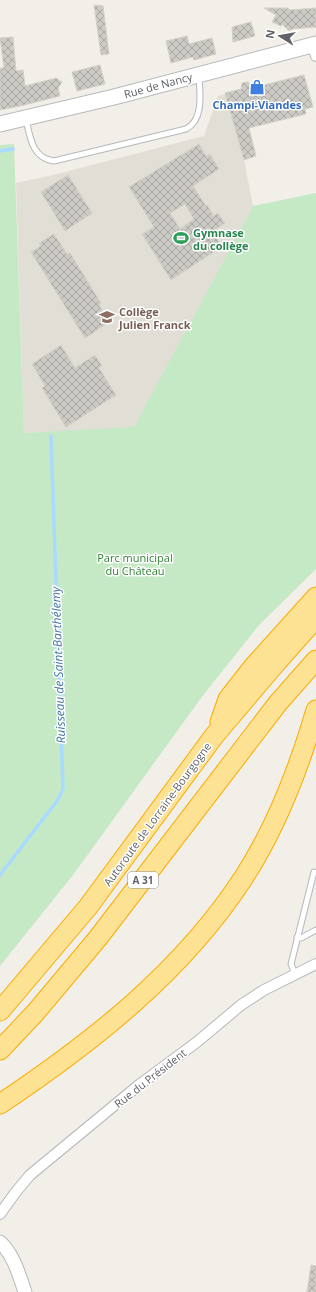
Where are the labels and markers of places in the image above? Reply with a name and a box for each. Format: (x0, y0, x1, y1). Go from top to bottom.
shop icon: Champi-Viandes (248, 78, 266, 96)
place label: Champi-Viandes (213, 97, 302, 112)
place label: Gymnase du collège (193, 225, 249, 253)
sports icon: Gymnase du collège (172, 229, 190, 247)
place label: Collège Julien Franck (118, 304, 191, 332)
school or university icon: Collège Julien Franck (98, 308, 116, 326)

